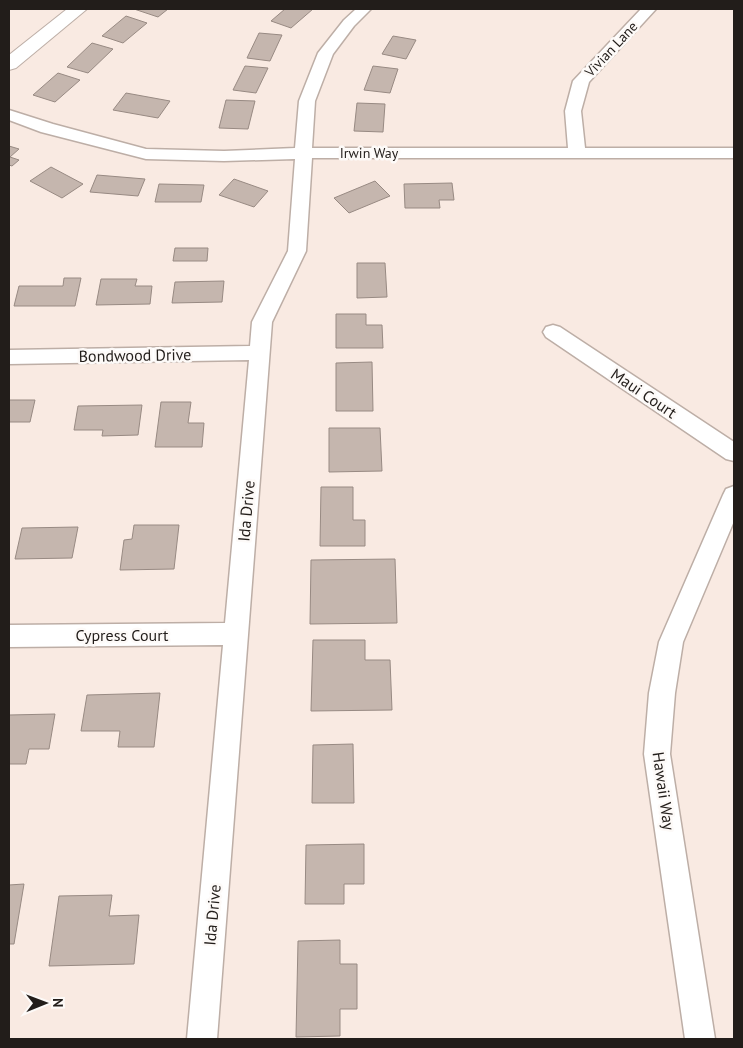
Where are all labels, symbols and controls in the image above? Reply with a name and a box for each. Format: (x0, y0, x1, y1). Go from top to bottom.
street label: Vivian Lane (580, 18, 641, 81)
street label: Irwin Way (340, 144, 399, 162)
street label: Bondwood Drive (78, 344, 192, 366)
street label: Maui Court (607, 364, 681, 423)
street label: Ida Drive (233, 480, 259, 542)
street label: Cypress Court (75, 625, 169, 645)
street label: Hawaii Way (649, 751, 679, 832)
street label: Ida Drive (199, 884, 225, 946)
north arrow (20, 978, 70, 1028)
text: N (49, 998, 67, 1008)

